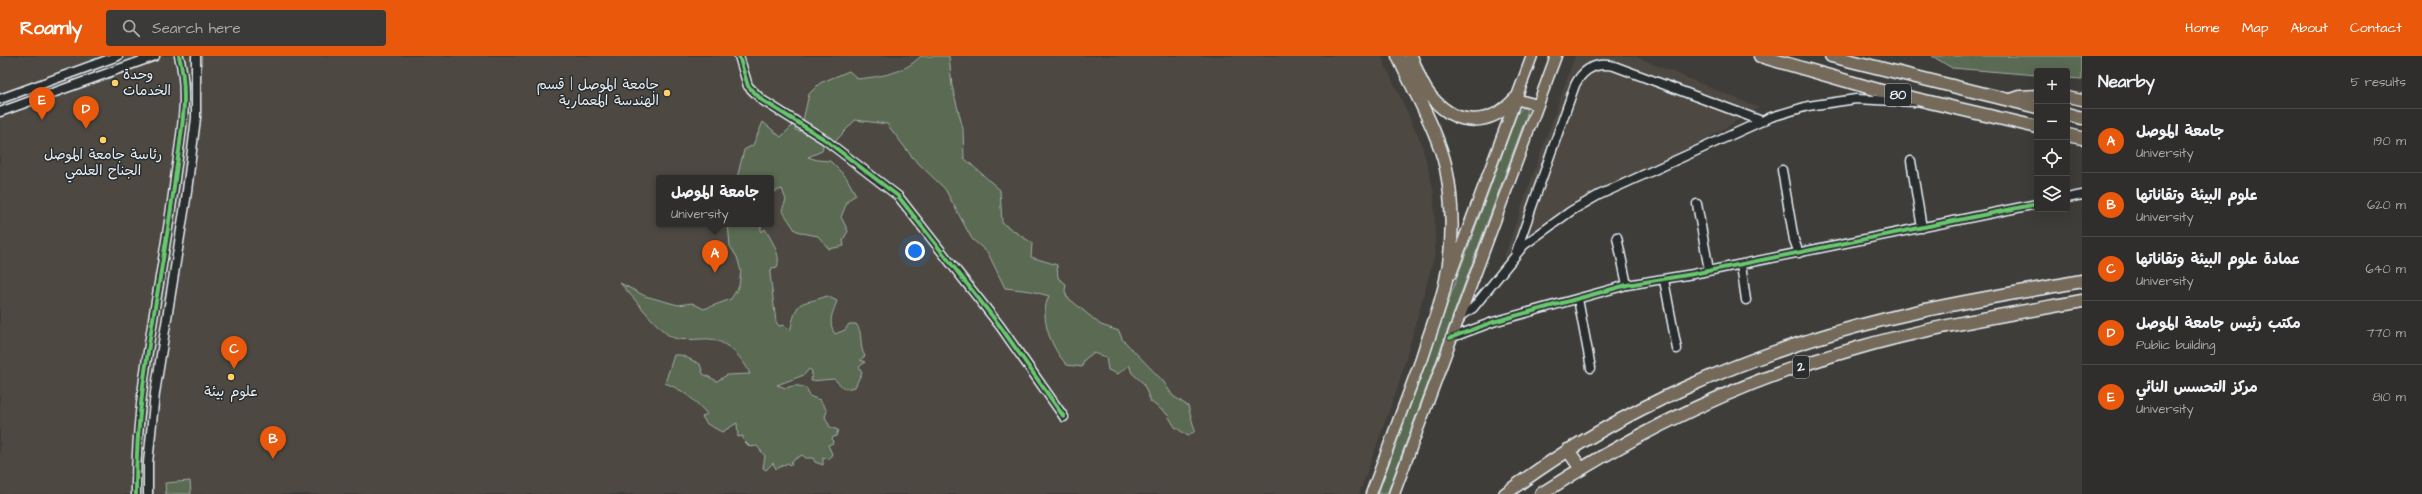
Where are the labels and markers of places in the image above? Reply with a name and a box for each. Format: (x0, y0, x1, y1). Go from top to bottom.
place label: وحدة الخدمات (123, 65, 171, 101)
place label: جامعة الموصل | قسم الهندسة المعمارية (537, 75, 659, 111)
marker: وحدة الخدمات (110, 78, 120, 88)
pin: E (29, 87, 55, 120)
marker: جامعة الموصل | قسم الهندسة المعمارية (662, 88, 672, 98)
pin: D (73, 96, 99, 129)
marker: رئاسة جامعة الموصل الجناح العلمي (98, 135, 108, 145)
place label: رئاسة جامعة الموصل الجناح العلمي (44, 145, 162, 183)
pin: A (702, 240, 728, 273)
pin: C (221, 336, 247, 369)
marker: علوم بيئة (226, 372, 236, 382)
place label: علوم بيئة (204, 382, 258, 402)
pin: B (260, 426, 286, 459)

